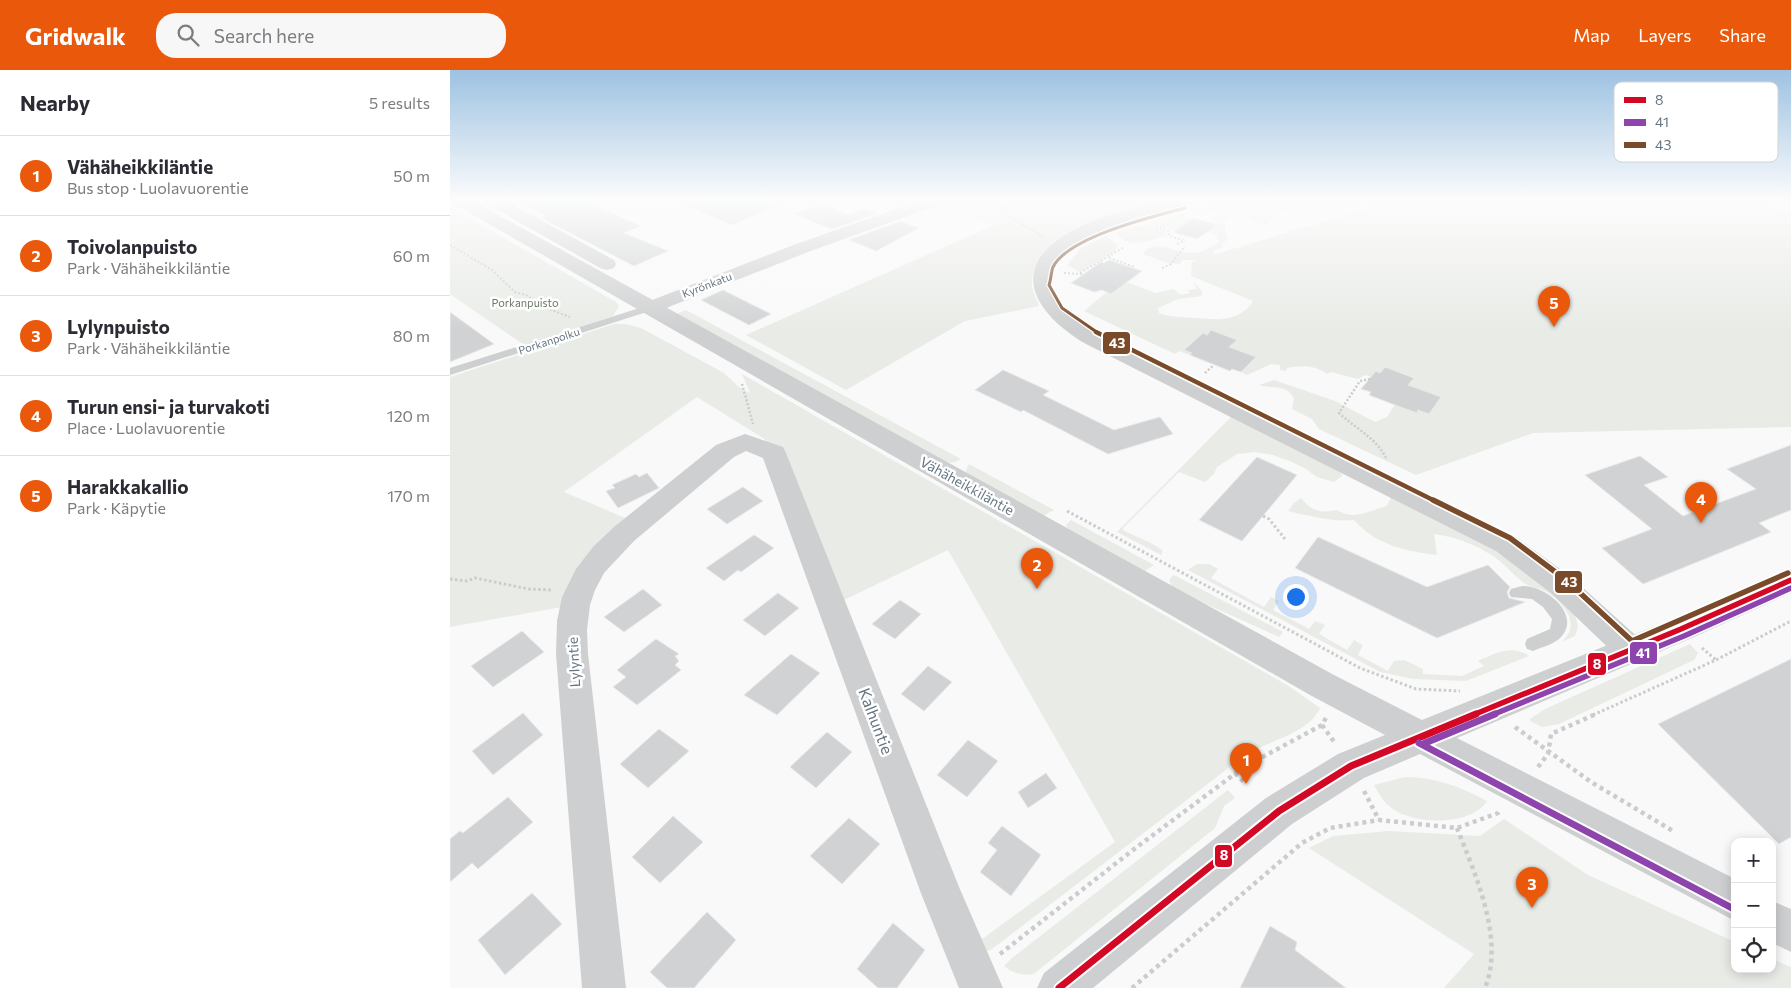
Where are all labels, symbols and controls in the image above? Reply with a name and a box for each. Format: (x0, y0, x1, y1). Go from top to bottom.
search box (156, 13, 506, 58)
text: Gridwalk (25, 21, 126, 50)
icon: search (174, 21, 202, 49)
text: Search here (214, 24, 314, 47)
text: Map (1573, 24, 1610, 46)
text: Layers (1638, 24, 1691, 46)
text: Share (1719, 24, 1766, 46)
legend (1614, 82, 1778, 162)
text: Nearby (20, 90, 90, 115)
text: 8 (1655, 91, 1664, 108)
text: 5 results (369, 93, 430, 112)
text: 41 (1655, 113, 1669, 130)
text: 43 (1655, 136, 1671, 153)
text: Vähäheikkiläntie (67, 155, 213, 178)
text: 1 (32, 166, 40, 185)
text: 50 m (393, 166, 430, 185)
text: Bus stop · Luolavuorentie (67, 178, 249, 197)
text: Toivolanpuisto (67, 235, 197, 258)
text: 2 (31, 246, 41, 265)
text: 60 m (393, 246, 430, 265)
text: Park · Vähäheikkiläntie (67, 258, 230, 277)
street label: Kyrönkatu (680, 269, 733, 300)
pin: 5 (1538, 286, 1570, 327)
park label: Porkanpuisto (491, 296, 559, 309)
text: Lylynpuisto (67, 315, 170, 338)
street label: Porkanpolku (517, 325, 581, 357)
text: 3 (31, 326, 41, 345)
text: 80 m (393, 326, 430, 345)
line badge: 43 (1102, 331, 1131, 355)
text: 43 (1109, 334, 1125, 351)
text: Park · Vähäheikkiläntie (67, 338, 230, 357)
text: Turun ensi- ja turvakoti (67, 395, 270, 418)
text: 4 (31, 406, 41, 425)
text: 120 m (387, 406, 430, 425)
text: Place · Luolavuorentie (67, 418, 225, 437)
street label: Vähäheikkiläntie (917, 453, 1017, 518)
text: Harakkakallio (67, 475, 189, 498)
pin: 4 (1685, 482, 1717, 523)
text: 5 (31, 486, 41, 505)
text: 170 m (387, 486, 430, 505)
text: Park · Käpytie (67, 498, 166, 517)
pin: 2 (1021, 548, 1053, 589)
line badge: 43 (1554, 570, 1583, 594)
text: 43 (1561, 573, 1577, 590)
your location (1283, 584, 1309, 610)
street label: Lylyntie (564, 636, 583, 688)
line badge: 41 (1629, 641, 1658, 665)
text: 41 (1636, 644, 1650, 661)
line badge: 8 (1587, 652, 1607, 676)
text: 8 (1593, 655, 1602, 672)
street label: Kalhuntie (855, 685, 898, 757)
pin: 1 (1230, 743, 1262, 784)
map controls (1731, 838, 1776, 973)
button: + (1731, 838, 1776, 883)
line badge: 8 (1214, 844, 1233, 868)
text: 8 (1220, 846, 1229, 863)
pin: 3 (1516, 867, 1548, 908)
button: − (1731, 883, 1776, 928)
button: locate (1731, 928, 1776, 973)

